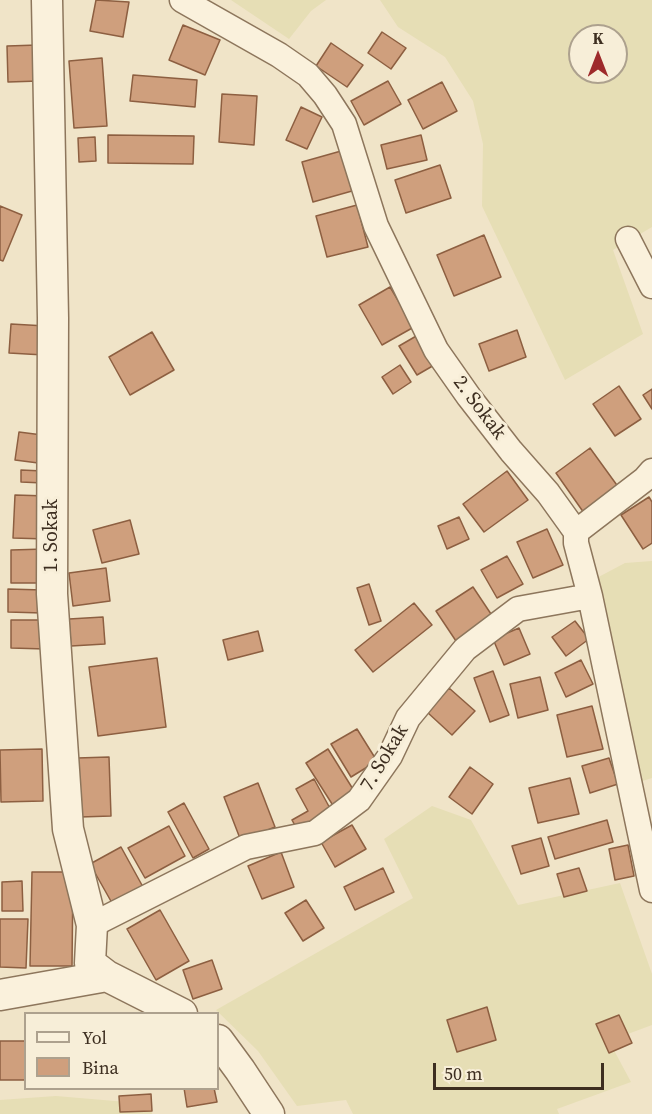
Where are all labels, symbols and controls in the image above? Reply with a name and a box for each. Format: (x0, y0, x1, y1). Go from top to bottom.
north arrow (568, 24, 628, 84)
text: K (592, 27, 604, 49)
street label: 2. Sokak (447, 371, 511, 445)
street label: 1. Sokak (40, 499, 64, 573)
street label: 7. Sokak (356, 720, 414, 796)
legend (24, 1012, 219, 1090)
text: Yol (82, 1025, 107, 1050)
scale bar (436, 1051, 607, 1089)
text: Bina (82, 1055, 119, 1080)
text: 50 m (444, 1061, 482, 1086)

